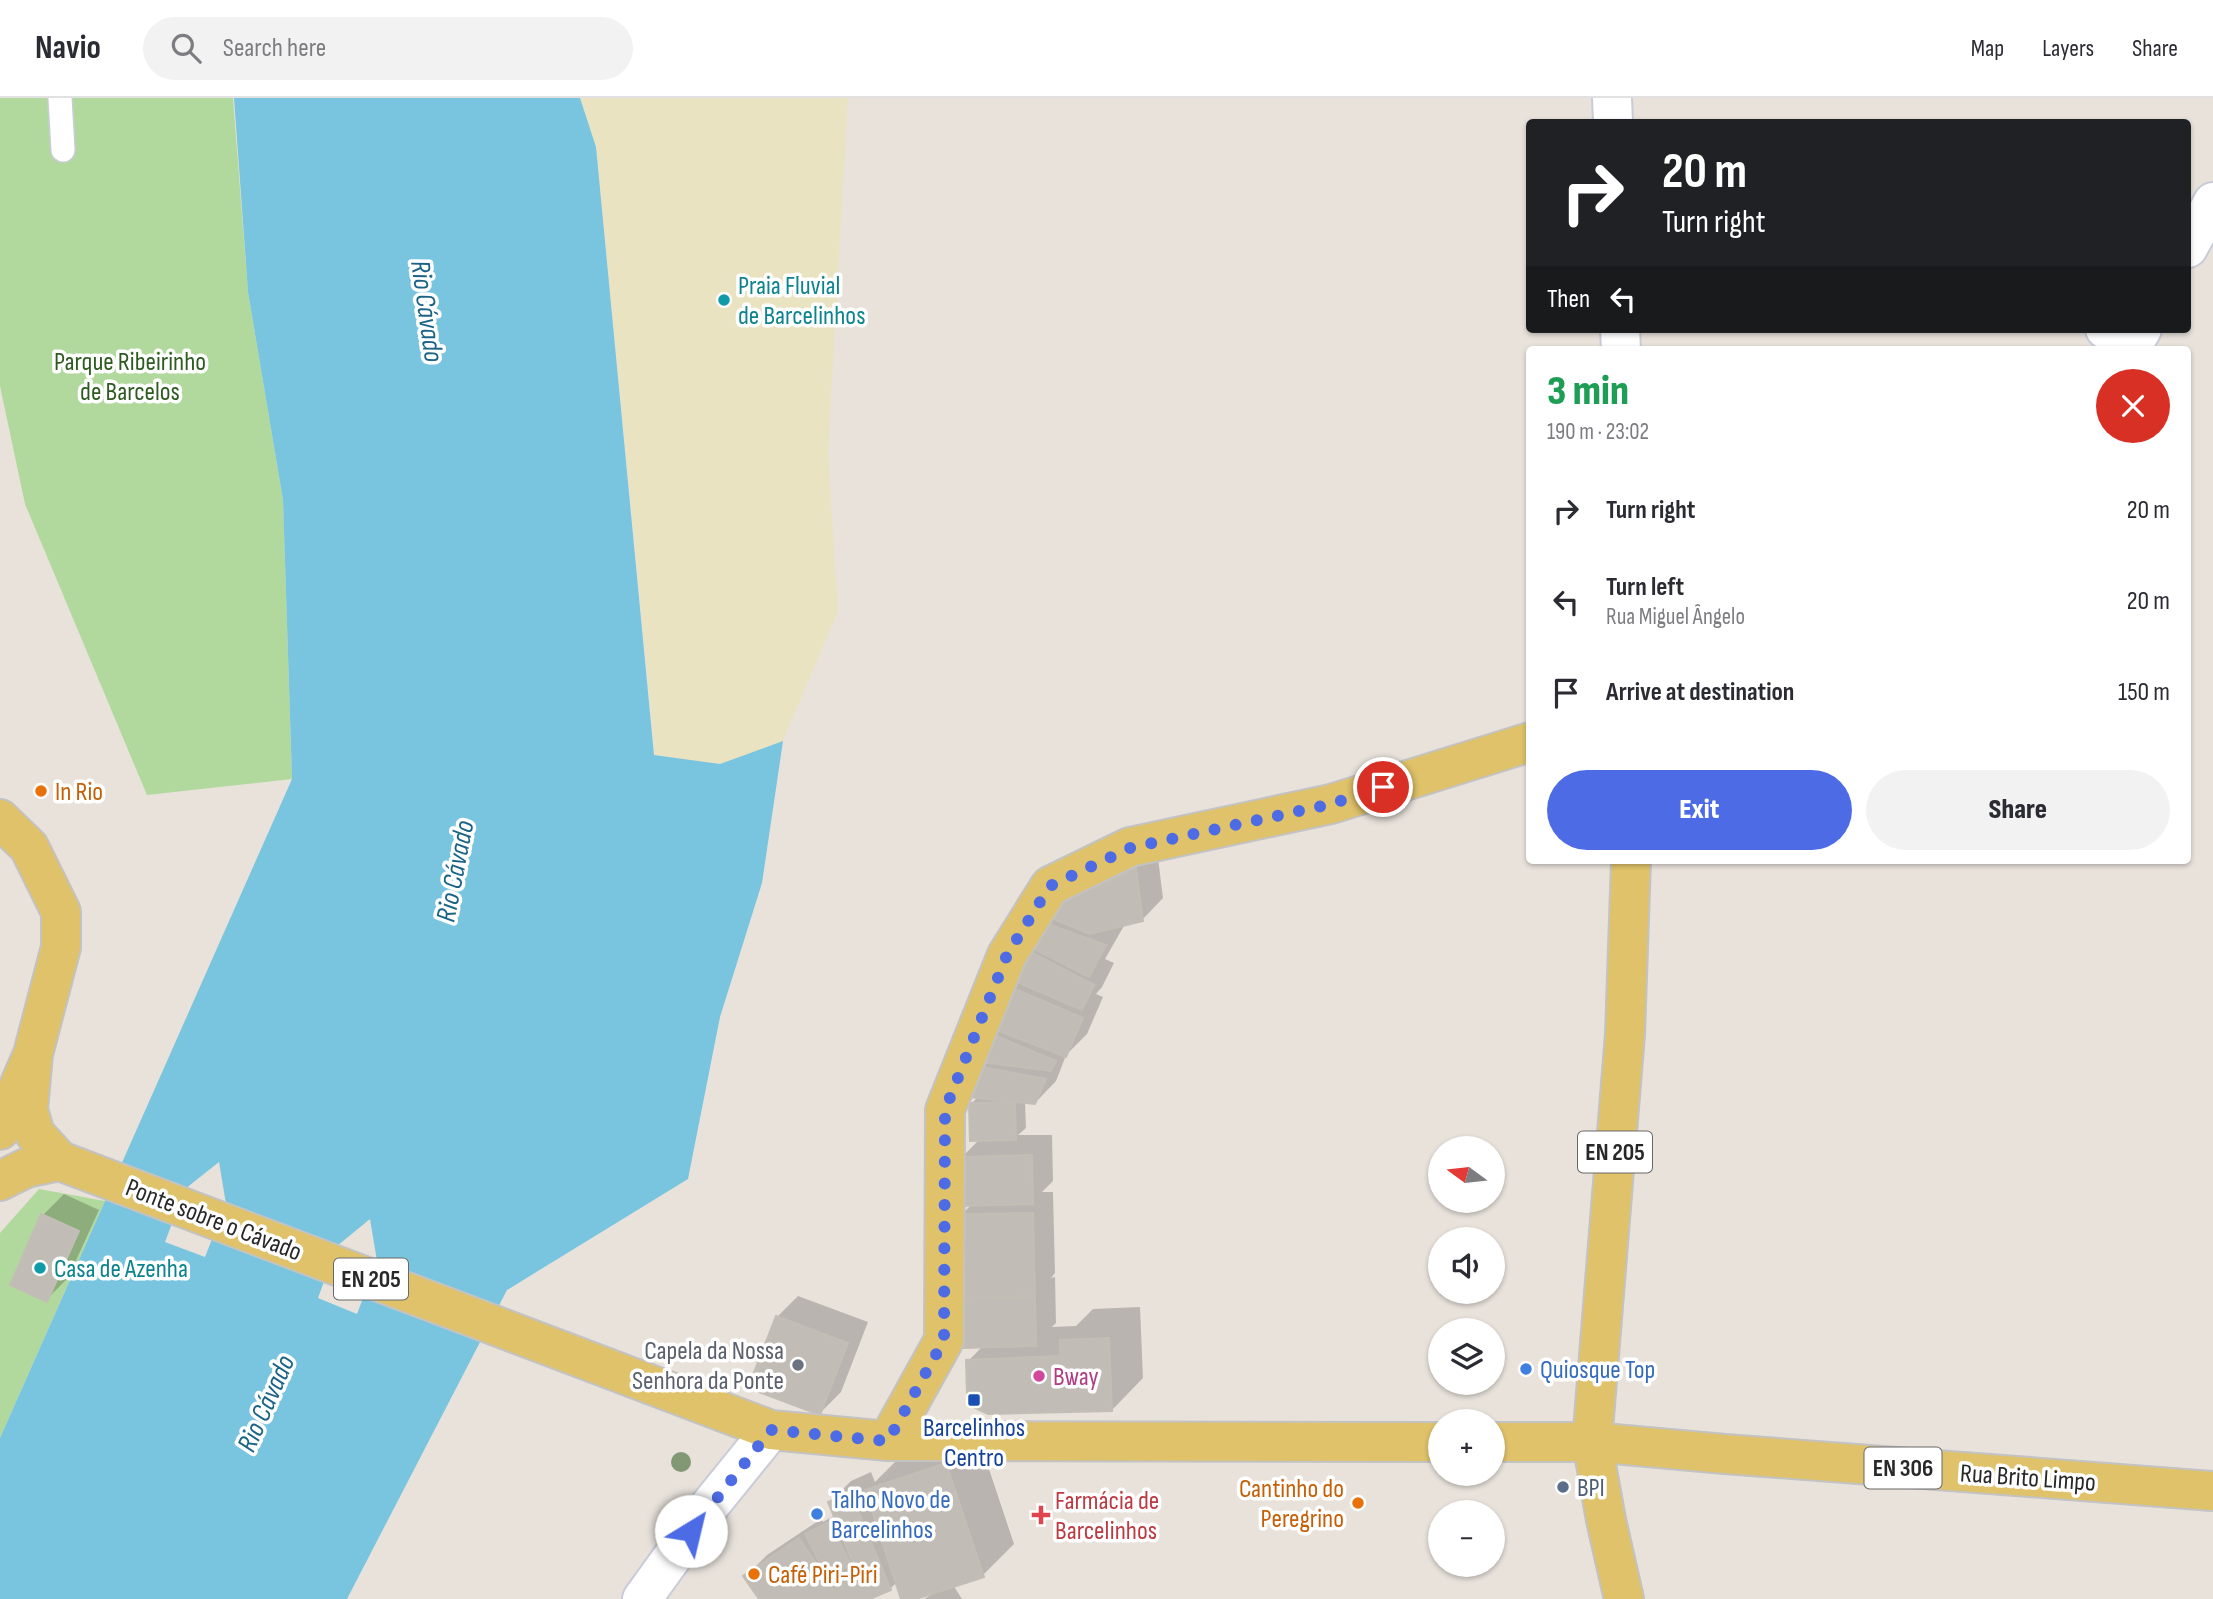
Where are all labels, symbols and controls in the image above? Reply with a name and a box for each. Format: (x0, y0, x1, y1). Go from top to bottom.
search box (143, 17, 633, 80)
text: Navio (35, 28, 101, 68)
icon: search (167, 29, 205, 67)
text: Search here (223, 33, 326, 64)
text: Map (1971, 34, 2004, 63)
text: Layers (2042, 34, 2094, 63)
text: Share (2132, 34, 2178, 63)
text: 20 m (1662, 143, 1747, 202)
icon: right (1547, 147, 1638, 238)
text: Turn right (1662, 203, 1766, 242)
water label: Rio Cávado (403, 258, 450, 365)
place label: Praia Fluvial de Barcelinhos (738, 271, 865, 332)
icon: left (1604, 280, 1642, 318)
text: Then (1547, 284, 1590, 315)
marker: Praia Fluvial de Barcelinhos (716, 292, 732, 308)
park label: Parque Ribeirinho de Barcelos (54, 347, 206, 408)
text: 3 min (1547, 366, 1629, 417)
button: close (2096, 369, 2170, 443)
text: 190 m · 23:02 (1547, 418, 1649, 446)
icon: right (1547, 492, 1585, 530)
text: Turn right (1606, 495, 1695, 526)
text: 20 m (2127, 495, 2170, 526)
text: Turn left (1606, 572, 1684, 603)
icon: left (1547, 583, 1585, 621)
text: 20 m (2127, 586, 2170, 617)
text: Rua Miguel Ângelo (1606, 603, 1745, 631)
icon: arrive (1547, 674, 1585, 712)
text: Arrive at destination (1606, 677, 1794, 708)
text: 150 m (2118, 677, 2170, 708)
pin (1353, 757, 1413, 817)
icon: arrive (1364, 768, 1402, 806)
button: Exit (1547, 770, 1852, 850)
button: Share (1866, 770, 2170, 850)
place label: In Rio (55, 777, 103, 808)
marker: In Rio (33, 783, 49, 799)
water label: Rio Cávado (430, 817, 482, 925)
road number: EN 205 (1578, 1132, 1652, 1172)
north arrow (1428, 1136, 1505, 1213)
map controls (1428, 1136, 1505, 1577)
street label: Ponte sobre o Cávado (121, 1173, 306, 1268)
button: sound (1428, 1227, 1505, 1304)
place label: Casa de Azenha (54, 1254, 188, 1285)
road number: EN 205 (334, 1259, 408, 1300)
marker: Casa de Azenha (32, 1260, 48, 1276)
button: layers (1428, 1318, 1505, 1395)
place label: Capela da Nossa Senhora da Ponte (632, 1336, 784, 1397)
water label: Rio Cávado (230, 1350, 303, 1457)
place label: Quiosque Top (1540, 1355, 1655, 1386)
marker: Capela da Nossa Senhora da Ponte (790, 1357, 806, 1373)
marker: Quiosque Top (1518, 1361, 1534, 1377)
place label: Bway (1053, 1362, 1099, 1393)
marker: Bway (1031, 1368, 1047, 1384)
marker: Barcelinhos Centro (966, 1392, 982, 1408)
button: + (1428, 1409, 1505, 1486)
place label: Barcelinhos Centro (923, 1413, 1025, 1474)
road number: EN 306 (1864, 1448, 1941, 1488)
street label: Rua Brito Limpo (1959, 1458, 2097, 1499)
place label: BPI (1577, 1473, 1605, 1504)
place label: Cantinho do Peregrino (1239, 1474, 1344, 1535)
marker: BPI (1555, 1479, 1571, 1495)
place label: Talho Novo de Barcelinhos (831, 1485, 951, 1546)
place label: Farmácia de Barcelinhos (1055, 1486, 1159, 1547)
position arrow (654, 1494, 728, 1568)
marker: Cantinho do Peregrino (1350, 1495, 1366, 1511)
button: − (1428, 1500, 1505, 1577)
marker: Talho Novo de Barcelinhos (809, 1506, 825, 1522)
marker: Farmácia de Barcelinhos (1033, 1507, 1049, 1523)
place label: Café Piri-Piri (768, 1560, 878, 1591)
marker: Café Piri-Piri (746, 1566, 762, 1582)

